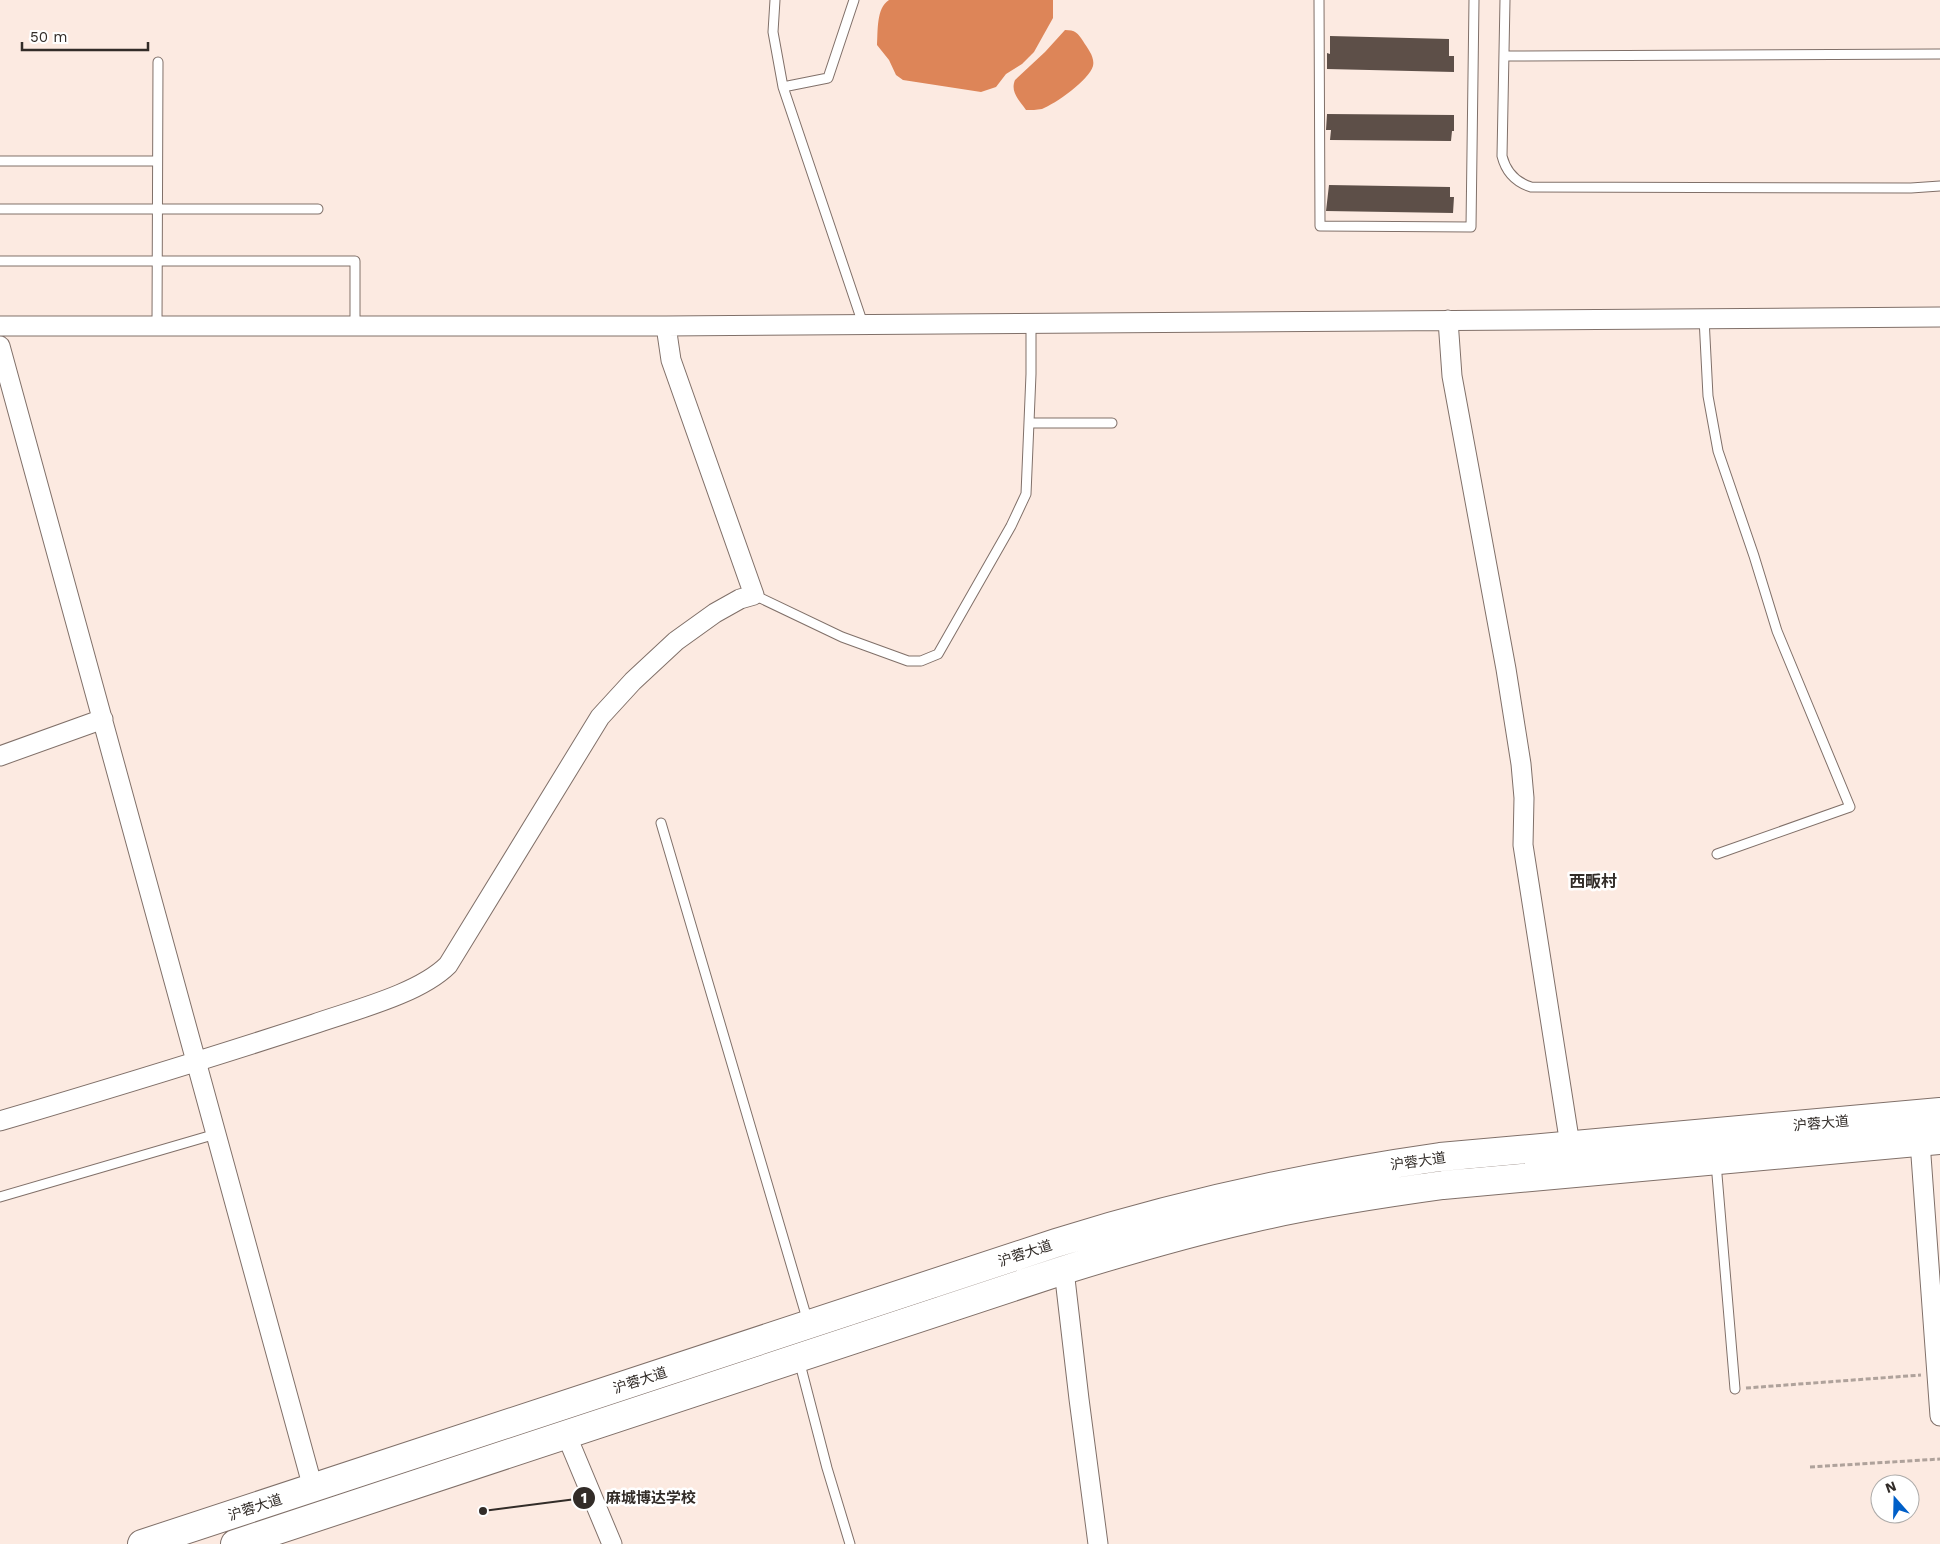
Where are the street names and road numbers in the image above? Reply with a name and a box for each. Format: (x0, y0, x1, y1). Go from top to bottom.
street label: 沪蓉大道 (1792, 1113, 1850, 1133)
street label: 沪蓉大道 (1389, 1149, 1447, 1173)
street label: 沪蓉大道 (996, 1237, 1054, 1269)
street label: 沪蓉大道 (611, 1364, 669, 1396)
street label: 沪蓉大道 (226, 1491, 284, 1523)

